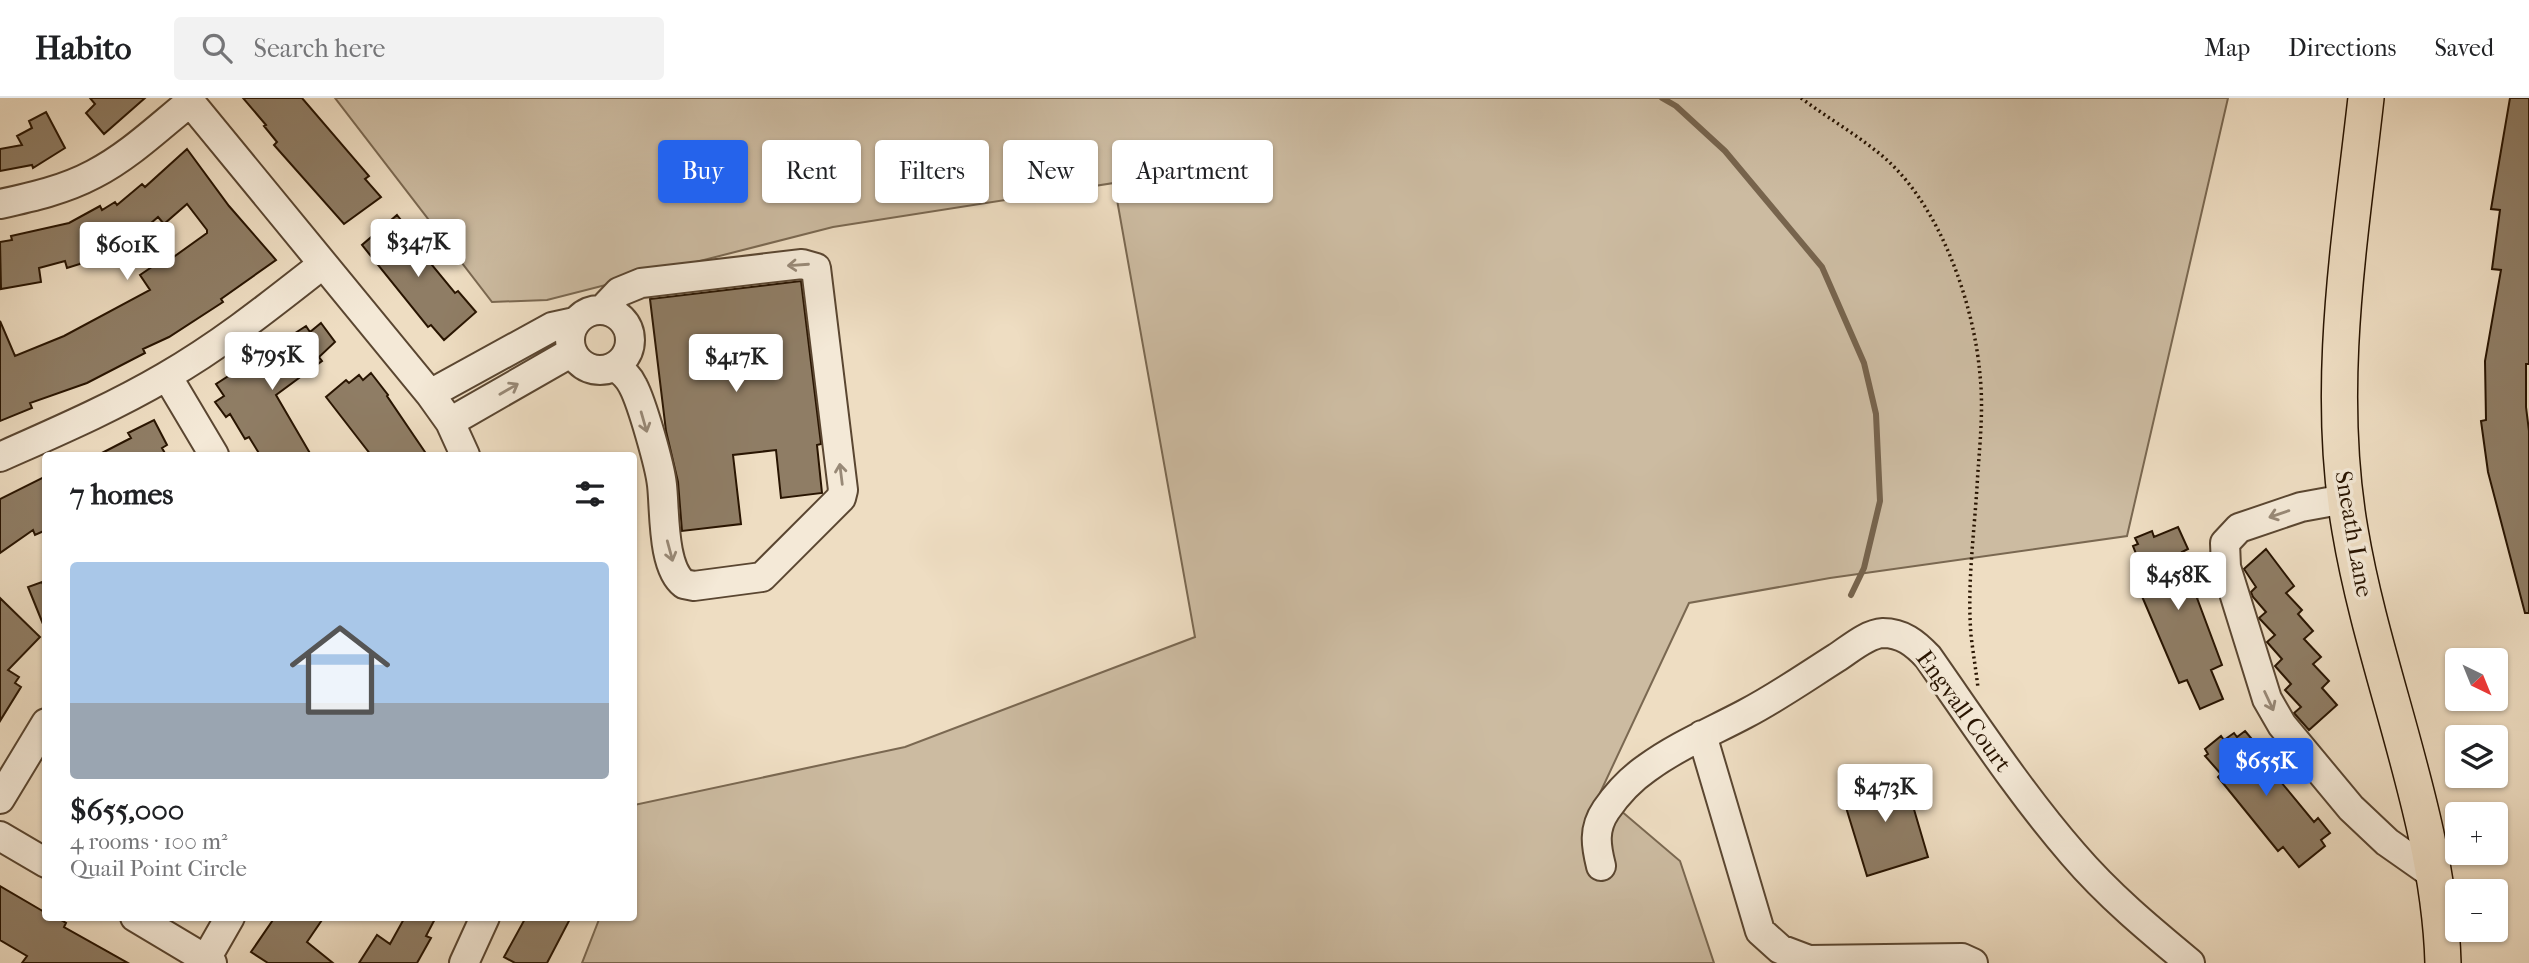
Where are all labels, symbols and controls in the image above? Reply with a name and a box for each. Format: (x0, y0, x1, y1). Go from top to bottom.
search box (174, 17, 664, 80)
text: Habito (35, 29, 132, 68)
icon: search (198, 29, 236, 67)
text: Search here (254, 33, 385, 64)
text: Map (2204, 34, 2250, 62)
text: Directions (2288, 34, 2396, 62)
text: Saved (2434, 34, 2494, 62)
chip: Buy (658, 140, 748, 203)
chip: Rent (762, 140, 861, 203)
chip: Filters (875, 140, 989, 203)
chip: New (1003, 140, 1098, 203)
chip: Apartment (1112, 140, 1273, 203)
pin: $347K (369, 220, 467, 279)
pin: $601K (78, 222, 176, 282)
text: $347K (387, 228, 449, 255)
text: $601K (96, 231, 158, 258)
one-way arrow (787, 259, 809, 272)
pin: $795K (223, 332, 321, 392)
pin: $417K (687, 334, 785, 394)
text: $795K (241, 341, 303, 368)
text: $417K (705, 343, 767, 370)
one-way arrow (499, 382, 519, 396)
one-way arrow (639, 410, 652, 432)
one-way arrow (835, 463, 848, 486)
street label: Sneath Lane (2329, 469, 2379, 599)
icon: filters (571, 475, 609, 513)
text: 7 homes (70, 477, 173, 512)
one-way arrow (2268, 509, 2290, 521)
one-way arrow (664, 539, 677, 562)
pin: $458K (2129, 552, 2227, 612)
text: $458K (2146, 561, 2210, 588)
icon: home (277, 607, 403, 733)
street label: Engvall Court (1910, 645, 2018, 778)
north arrow (2445, 648, 2508, 710)
map controls (2445, 648, 2508, 942)
one-way arrow (2263, 690, 2276, 711)
button: layers (2445, 725, 2508, 788)
pin: $655K (2217, 738, 2315, 798)
text: $655K (2235, 747, 2297, 774)
pin: $473K (1836, 764, 1934, 824)
text: $473K (1854, 773, 1916, 800)
text: $655,000 (70, 793, 184, 828)
button: + (2445, 802, 2508, 865)
text: 4 rooms · 100 m² (70, 828, 228, 855)
text: Quail Point Circle (70, 855, 247, 882)
button: − (2445, 879, 2508, 942)

